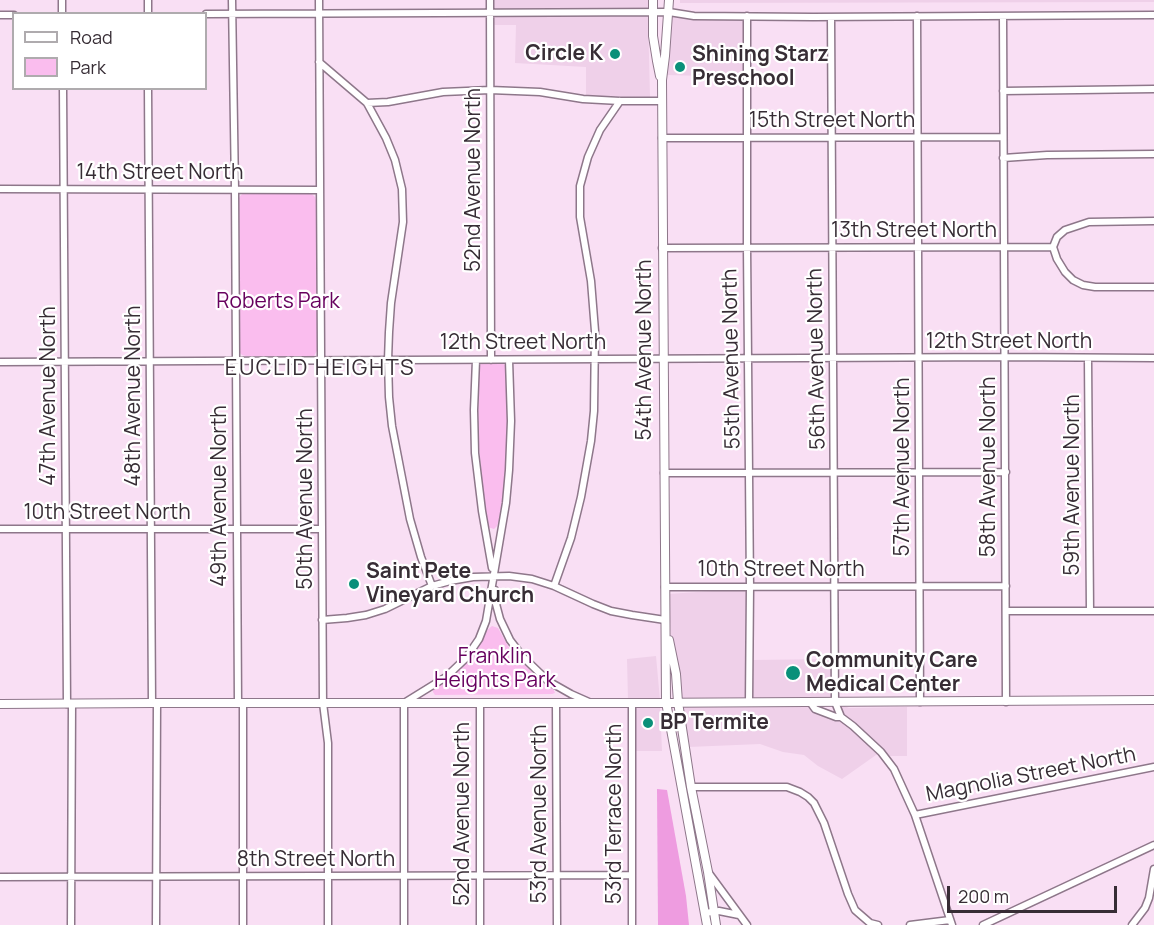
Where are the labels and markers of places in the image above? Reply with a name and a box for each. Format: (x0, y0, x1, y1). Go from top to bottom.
place label: Circle K (525, 41, 603, 67)
place label: Shining Starz Preschool (692, 42, 829, 92)
marker: Circle K (608, 47, 622, 61)
marker: Shining Starz Preschool (673, 60, 687, 74)
place label: Saint Pete Vineyard Church (366, 559, 534, 609)
marker: Saint Pete Vineyard Church (347, 577, 361, 591)
place label: Community Care Medical Center (806, 648, 978, 698)
marker: Community Care Medical Center (784, 664, 802, 682)
place label: BP Termite (660, 710, 769, 736)
marker: BP Termite (641, 716, 655, 730)

